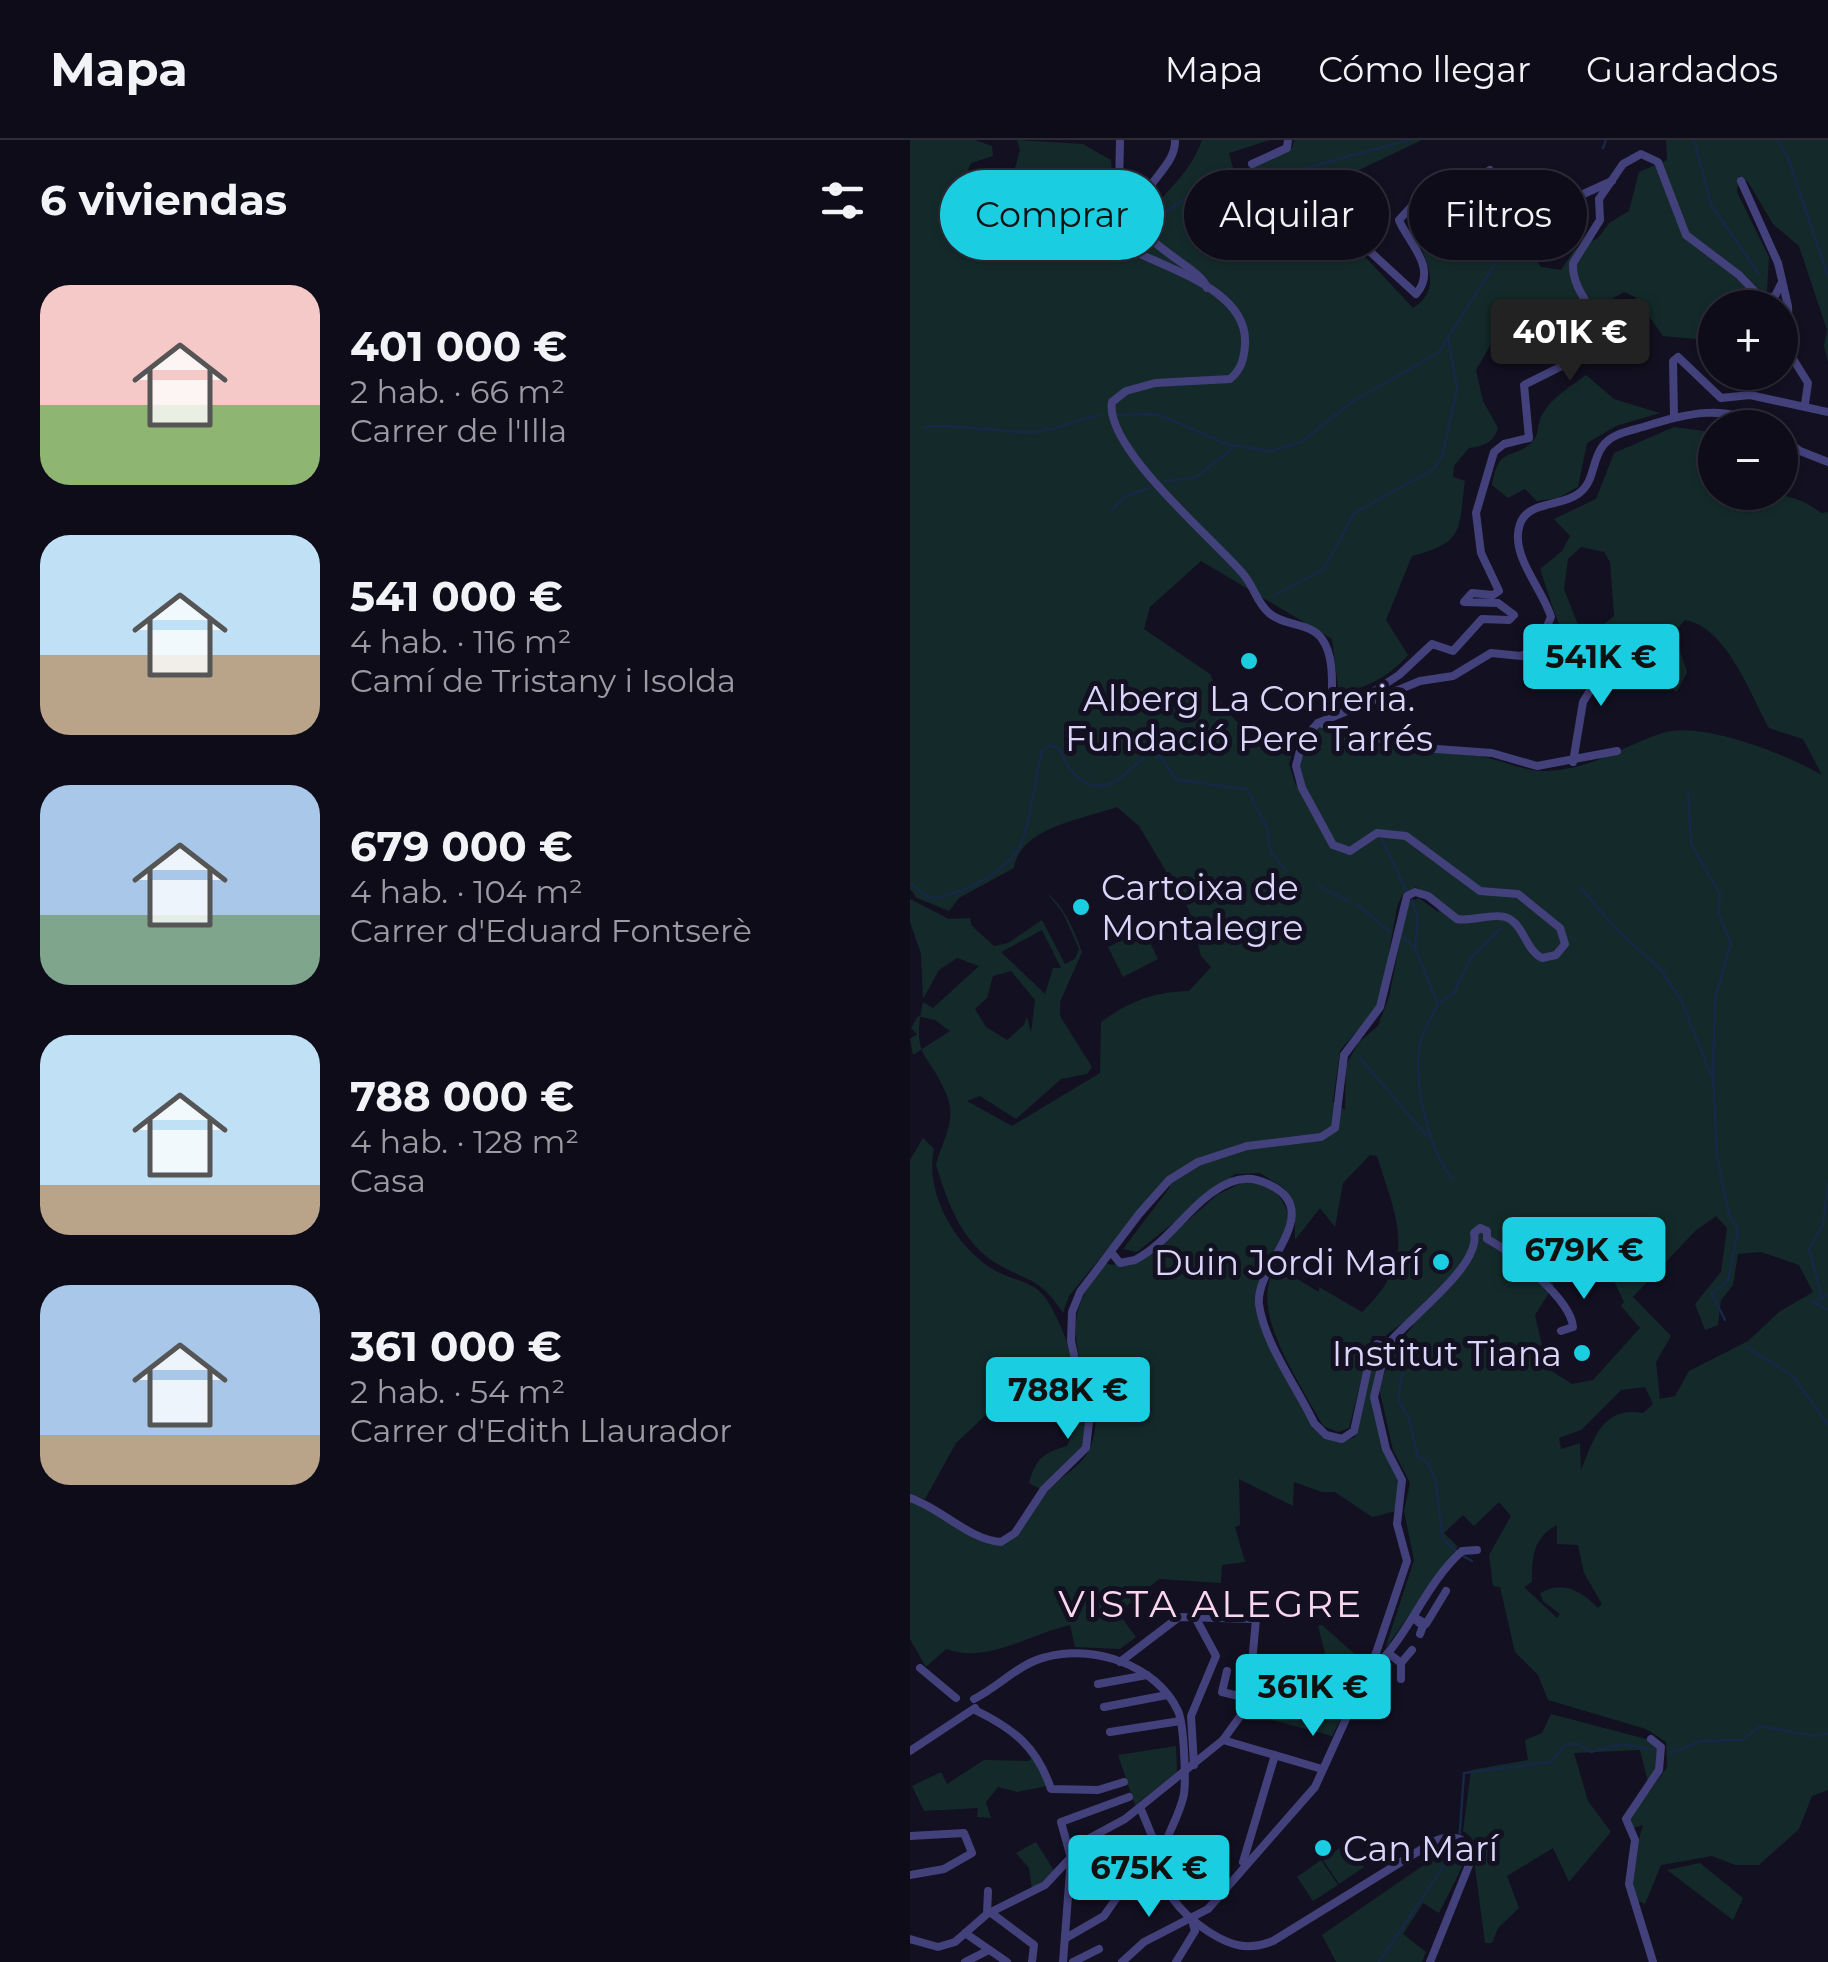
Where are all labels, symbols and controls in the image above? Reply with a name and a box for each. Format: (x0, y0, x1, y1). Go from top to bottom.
text: Mapa (50, 40, 188, 98)
text: Mapa (1165, 48, 1263, 91)
text: Cómo llegar (1318, 48, 1531, 91)
text: Guardados (1586, 48, 1778, 91)
chip: Comprar (940, 170, 1164, 260)
chip: Alquilar (1184, 170, 1389, 260)
chip: Filtros (1409, 170, 1587, 260)
icon: filters (815, 173, 870, 228)
text: 6 viviendas (40, 174, 287, 226)
map controls (1698, 290, 1798, 510)
button: + (1698, 290, 1798, 390)
pin: 401K € (1489, 299, 1651, 384)
text: 401K € (1513, 312, 1627, 351)
text: 401 000 € (350, 320, 567, 372)
icon: home (120, 325, 240, 445)
text: 2 hab. · 66 m² (350, 372, 565, 411)
button: − (1698, 410, 1798, 510)
text: Carrer de l'Illa (350, 411, 567, 450)
text: 541 000 € (350, 570, 563, 622)
icon: home (120, 575, 240, 695)
text: 4 hab. · 116 m² (350, 622, 572, 661)
pin: 541K € (1520, 624, 1682, 709)
text: 541K € (1545, 637, 1657, 676)
marker: Alberg La Conreria. Fundació Pere Tarrés (1238, 650, 1260, 672)
text: Camí de Tristany i Isolda (350, 661, 736, 700)
place label: Alberg La Conreria. Fundació Pere Tarrés (1065, 677, 1433, 760)
text: 679 000 € (350, 820, 573, 872)
icon: home (120, 825, 240, 945)
place label: Cartoixa de Montalegre (1101, 866, 1303, 949)
text: 4 hab. · 104 m² (350, 872, 583, 911)
marker: Cartoixa de Montalegre (1070, 896, 1092, 918)
text: Carrer d'Eduard Fontserè (350, 911, 752, 950)
text: 788 000 € (350, 1070, 574, 1122)
icon: home (120, 1075, 240, 1195)
text: 4 hab. · 128 m² (350, 1122, 579, 1161)
text: Casa (350, 1161, 426, 1200)
pin: 679K € (1503, 1217, 1665, 1302)
text: 679K € (1524, 1230, 1644, 1269)
place label: Duin Jordi Marí (1154, 1241, 1423, 1284)
marker: Duin Jordi Marí (1430, 1251, 1452, 1273)
text: 361 000 € (350, 1320, 561, 1372)
icon: home (120, 1325, 240, 1445)
place label: Institut Tiana (1332, 1332, 1562, 1375)
marker: Institut Tiana (1571, 1342, 1593, 1364)
pin: 788K € (987, 1357, 1149, 1442)
text: 788K € (1008, 1370, 1128, 1409)
text: 2 hab. · 54 m² (350, 1372, 565, 1411)
text: Carrer d'Edith Llaurador (350, 1411, 732, 1450)
district label: VISTA ALEGRE (1058, 1580, 1364, 1627)
pin: 361K € (1232, 1654, 1394, 1739)
text: 361K € (1258, 1667, 1368, 1706)
place label: Can Marí (1343, 1827, 1500, 1870)
pin: 675K € (1068, 1835, 1230, 1920)
marker: Can Marí (1312, 1837, 1334, 1859)
text: 675K € (1090, 1848, 1208, 1887)

